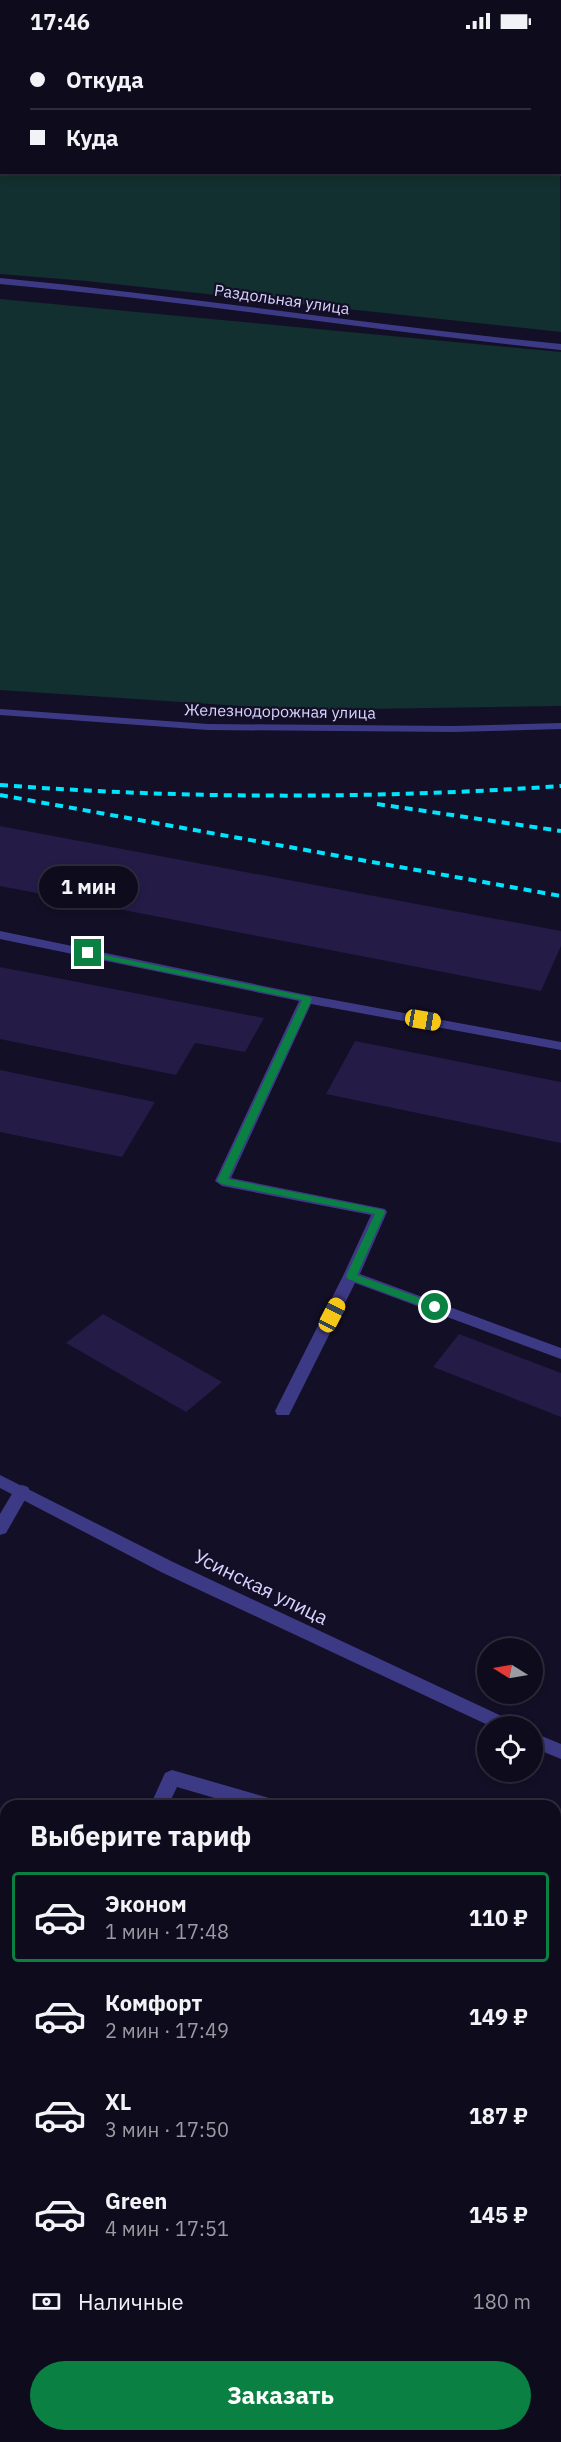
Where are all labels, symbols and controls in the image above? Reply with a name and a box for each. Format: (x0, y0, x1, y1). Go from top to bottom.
text: 17:46 (30, 7, 90, 36)
text: Откуда (66, 65, 144, 94)
text: Куда (66, 123, 119, 152)
street label: Раздольная улица (213, 280, 351, 318)
street label: Железнодорожная улица (184, 699, 376, 723)
callout: 1 мин (38, 866, 138, 908)
text: 1 мин (61, 873, 116, 900)
route end (74, 939, 101, 966)
car (404, 1008, 442, 1032)
route start (421, 1293, 448, 1320)
car (316, 1295, 348, 1335)
street label: Усинская улица (190, 1542, 333, 1631)
north arrow (477, 1638, 543, 1704)
map controls (477, 1638, 543, 1782)
button: locate (477, 1716, 543, 1782)
text: Выберите тариф (30, 1818, 251, 1853)
text: Эконом (105, 1889, 187, 1918)
icon: car (33, 1890, 87, 1944)
text: 110 ₽ (469, 1903, 528, 1932)
text: 1 мин · 17:48 (105, 1918, 229, 1945)
text: Комфорт (105, 1988, 202, 2017)
icon: car (33, 1989, 87, 2043)
text: 149 ₽ (469, 2002, 528, 2031)
text: 2 мин · 17:49 (105, 2017, 229, 2044)
text: XL (105, 2087, 131, 2116)
icon: car (33, 2088, 87, 2142)
text: 187 ₽ (469, 2101, 528, 2130)
text: 3 мин · 17:50 (105, 2116, 229, 2143)
text: Green (105, 2186, 167, 2215)
icon: car (33, 2187, 87, 2241)
text: 145 ₽ (469, 2200, 528, 2229)
text: 4 мин · 17:51 (105, 2215, 229, 2242)
icon: cash (30, 2285, 63, 2318)
text: Наличные (78, 2287, 184, 2316)
text: 180 m (473, 2288, 531, 2315)
button: Заказать (30, 2361, 531, 2430)

